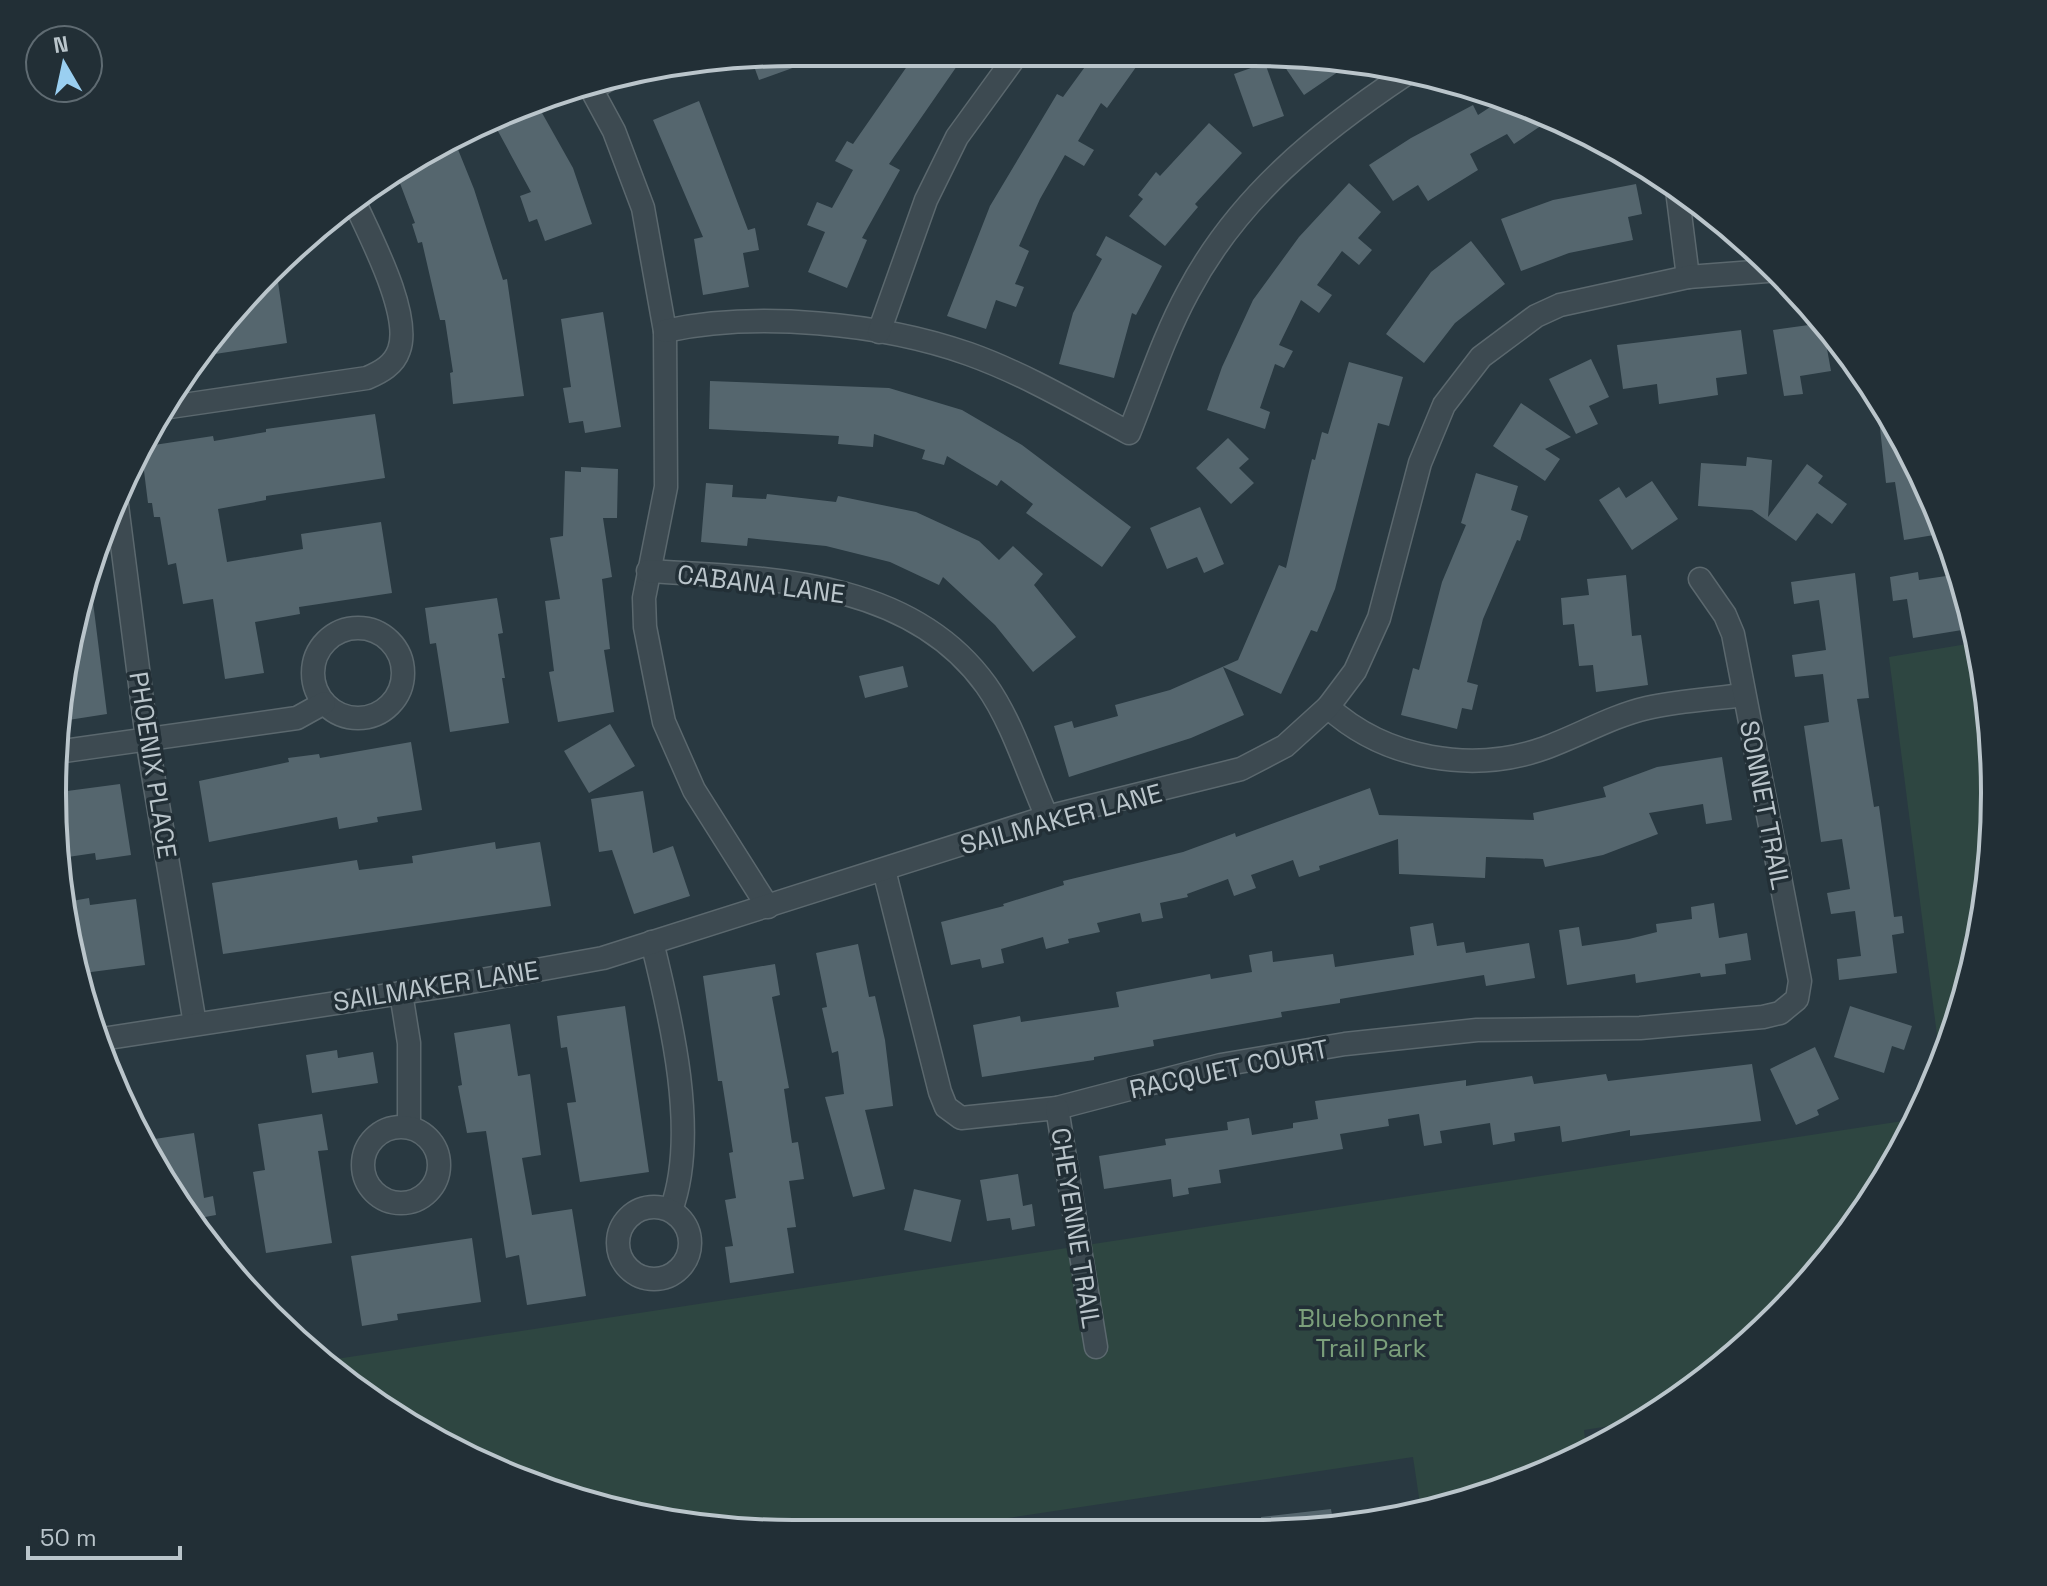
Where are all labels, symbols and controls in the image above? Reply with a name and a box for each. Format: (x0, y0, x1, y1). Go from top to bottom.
north arrow (24, 24, 104, 104)
text: N (51, 29, 70, 59)
street label: CABANA LANE (675, 557, 847, 611)
street label: PHOENIX PLACE (121, 669, 185, 861)
street label: SONNET TRAIL (1732, 717, 1798, 893)
street label: SAILMAKER LANE (956, 776, 1166, 862)
street label: SAILMAKER LANE (331, 953, 541, 1019)
street label: RACQUET COURT (1126, 1031, 1332, 1107)
street label: CHEYENNE TRAIL (1043, 1125, 1109, 1331)
park label: Bluebonnet Trail Park (1298, 1301, 1444, 1365)
scale bar (28, 1510, 180, 1560)
text: 50 m (40, 1522, 97, 1553)

